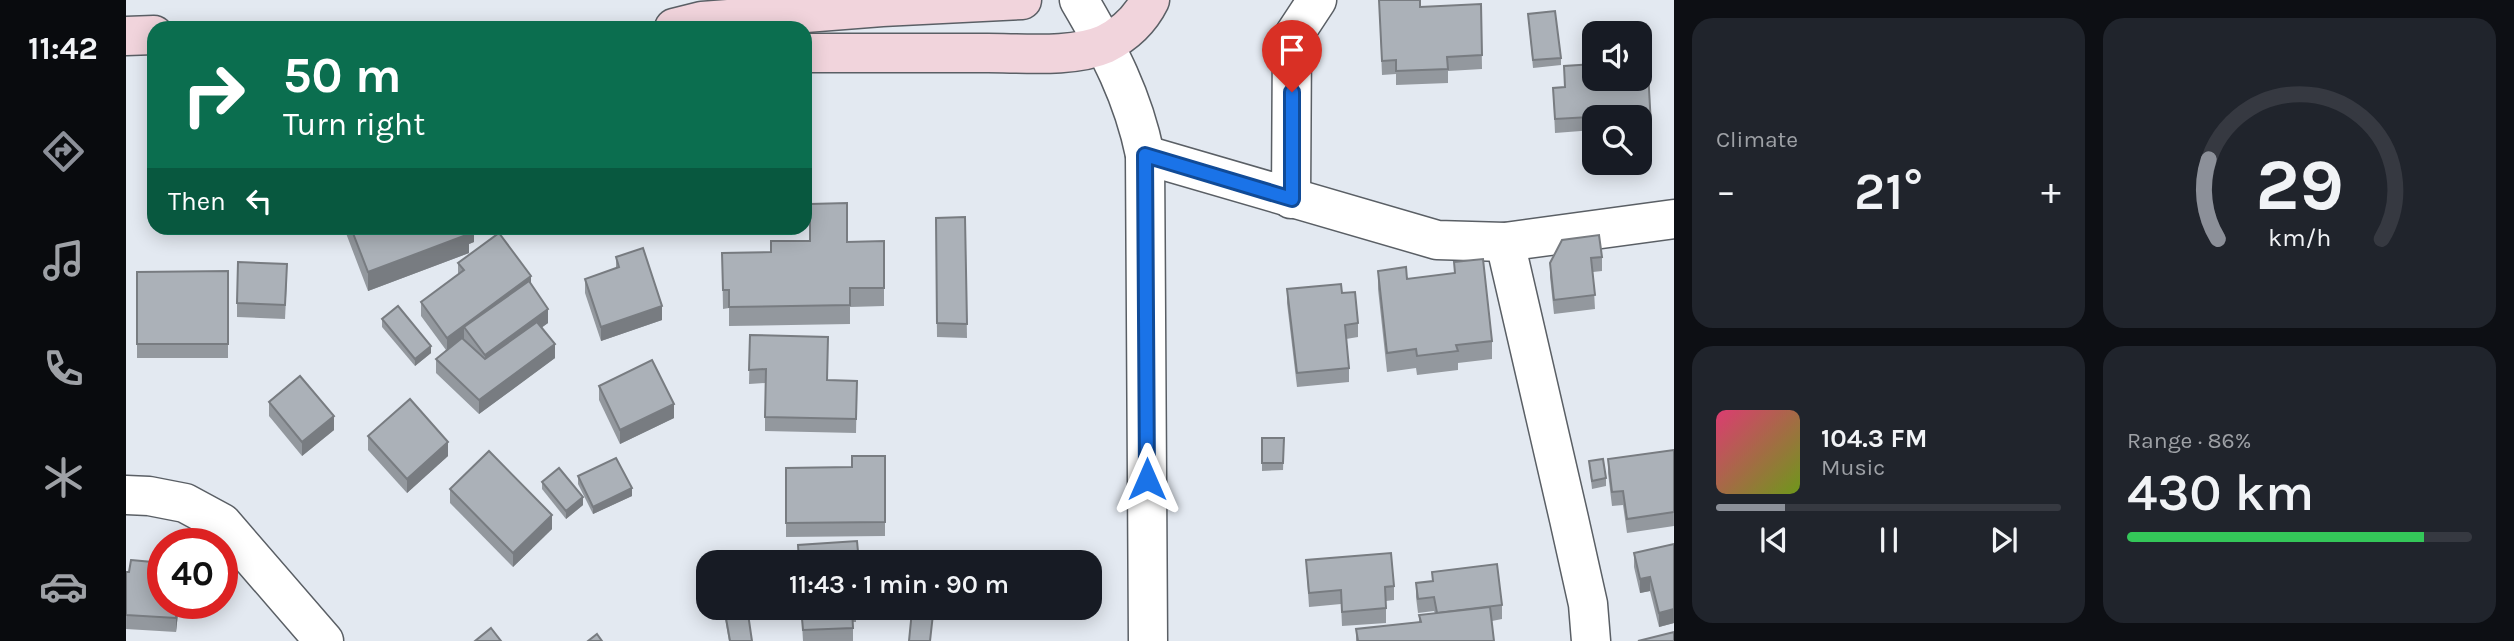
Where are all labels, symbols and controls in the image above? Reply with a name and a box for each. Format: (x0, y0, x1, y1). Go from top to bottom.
pin (1262, 20, 1322, 92)
map controls (1582, 21, 1652, 175)
button: sound (1582, 21, 1652, 91)
text: 11:42 (28, 30, 98, 67)
icon: arrive (1273, 31, 1311, 69)
text: 50 m (283, 47, 401, 104)
icon: right (168, 49, 259, 140)
button: search (1582, 105, 1652, 175)
text: Turn right (283, 106, 425, 143)
text: Climate (1716, 126, 1798, 153)
icon: directions (39, 127, 88, 176)
text: 29 (2255, 142, 2344, 227)
text: 21° (1854, 161, 1923, 222)
text: − (1716, 169, 1736, 214)
text: + (2041, 169, 2061, 214)
icon: left (240, 182, 278, 220)
text: Then (168, 186, 226, 217)
text: km/h (2268, 223, 2331, 252)
icon: music (39, 236, 88, 285)
icon: phone (39, 344, 88, 393)
text: 104.3 FM (1821, 423, 1927, 454)
text: Range · 86% (2127, 427, 2251, 454)
position arrow (1110, 442, 1184, 516)
icon: climate (39, 453, 88, 502)
text: Music (1821, 454, 1885, 481)
text: 430 km (2127, 462, 2314, 523)
icon: previous (1755, 521, 1793, 559)
icon: pause (1870, 521, 1908, 559)
icon: next (1985, 521, 2023, 559)
speed limit sign: 40 (147, 528, 238, 619)
icon: car (39, 562, 88, 611)
text: 11:43 · 1 min · 90 m (789, 569, 1009, 600)

